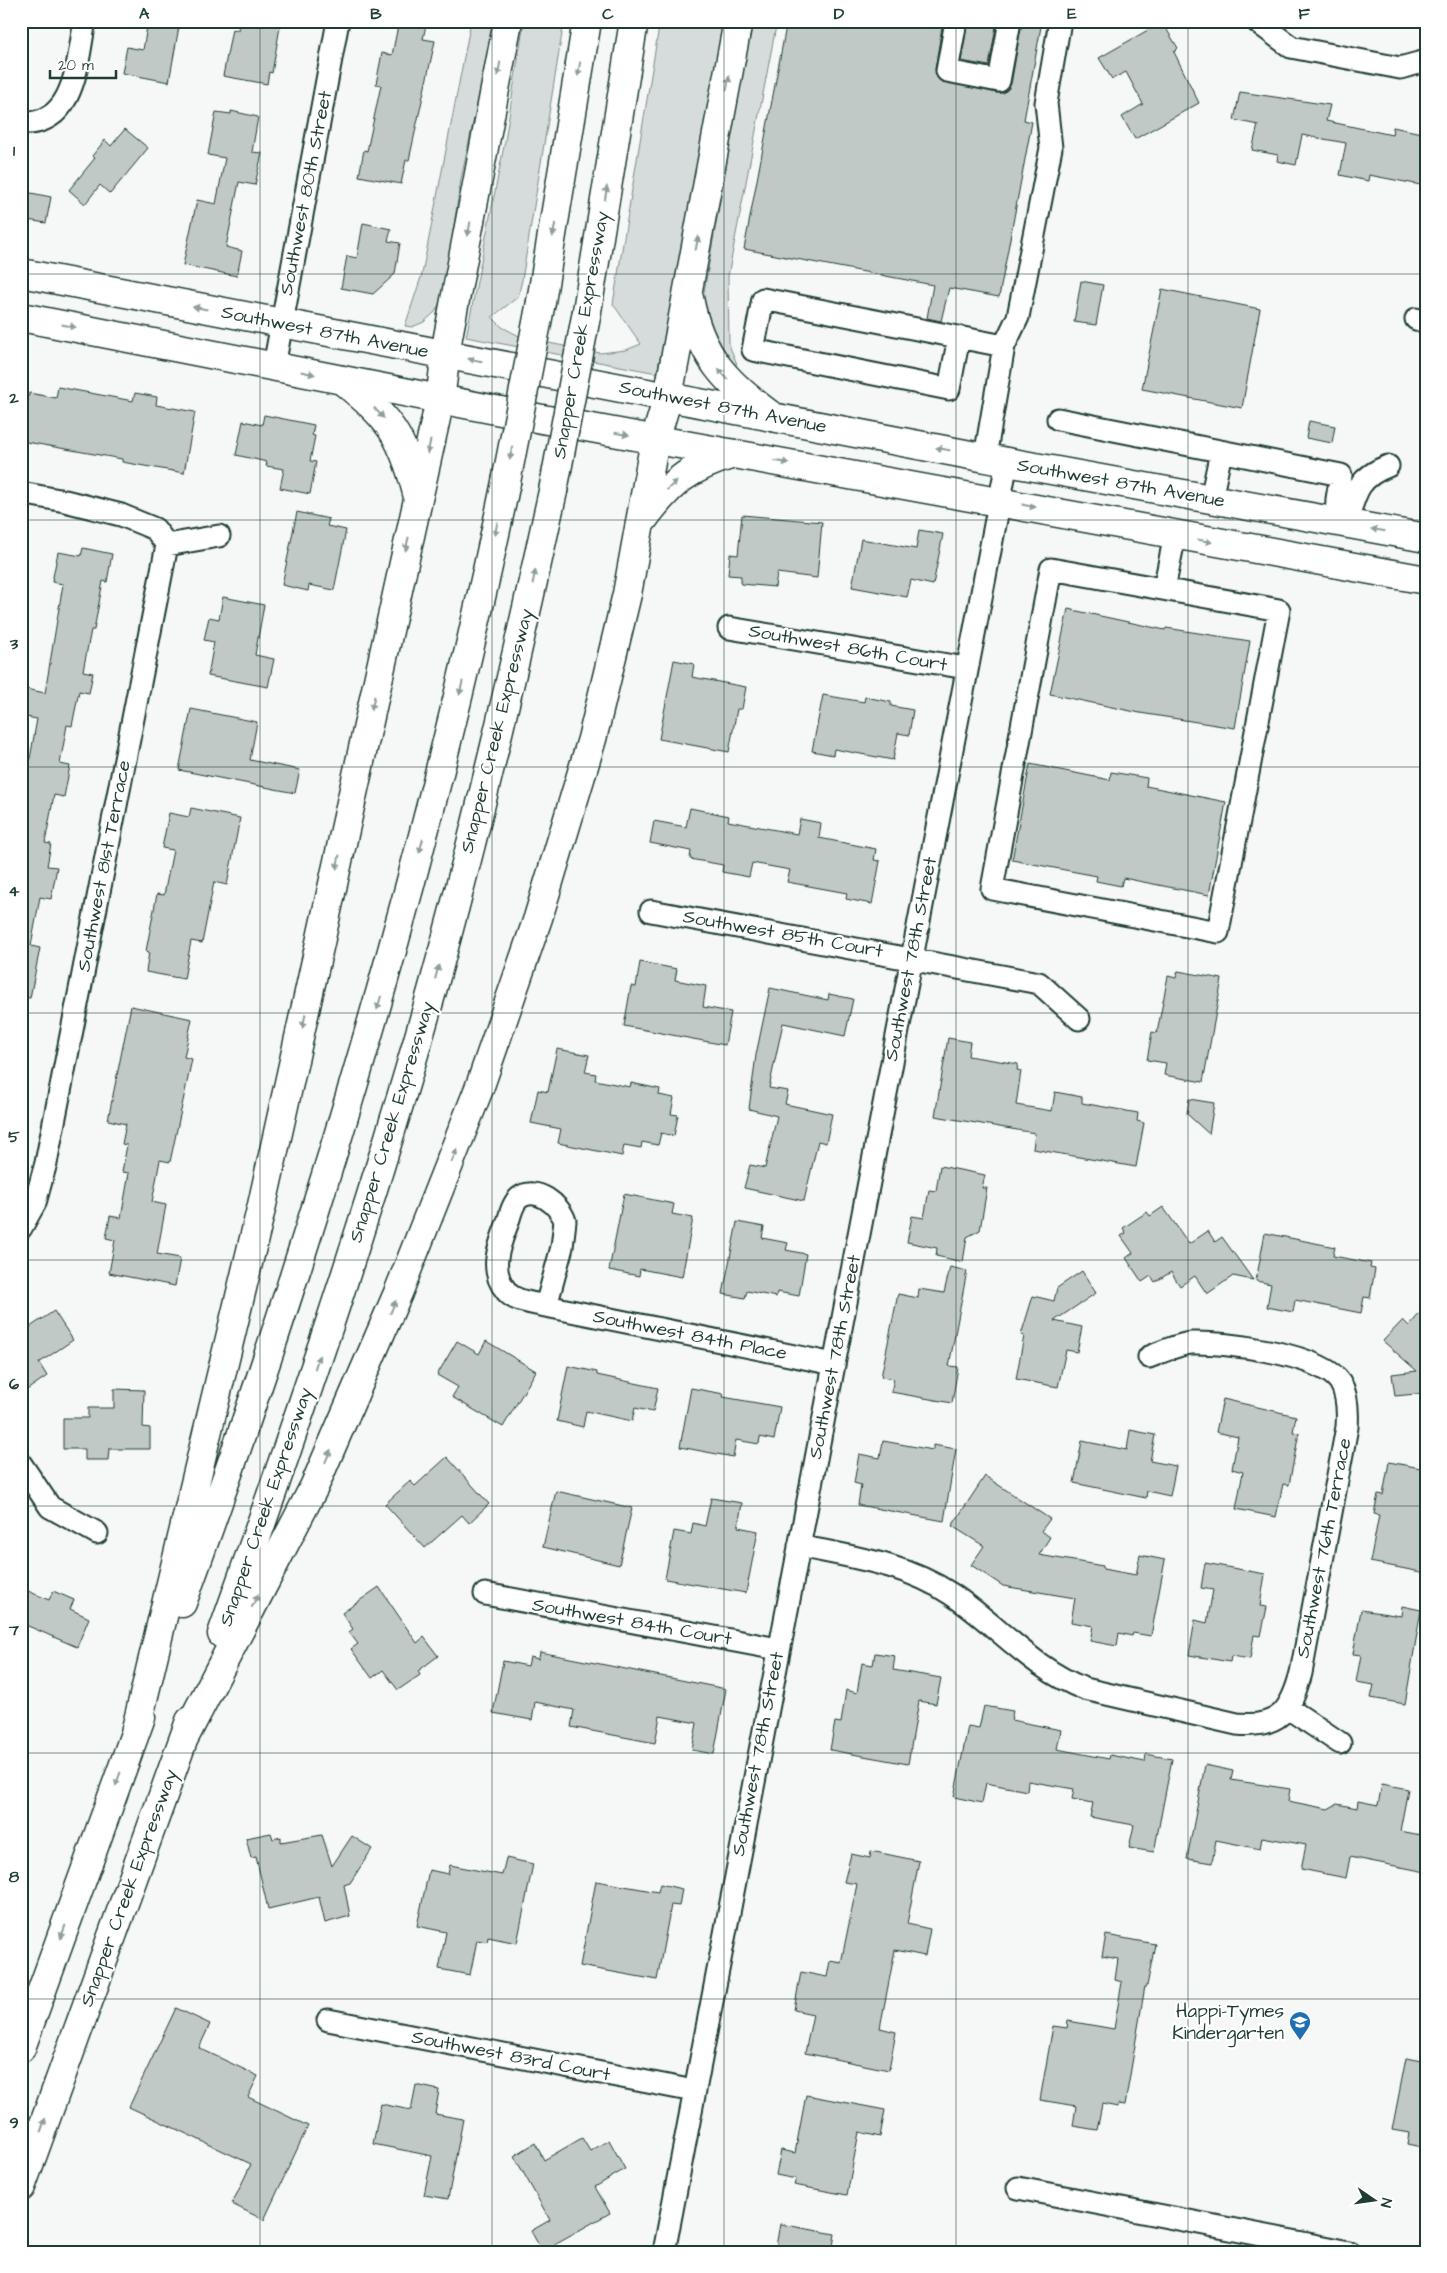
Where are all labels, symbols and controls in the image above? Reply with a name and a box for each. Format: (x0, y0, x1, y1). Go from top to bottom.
text: A (139, 3, 150, 25)
text: B (370, 3, 382, 25)
text: C (602, 3, 614, 25)
text: D (834, 3, 845, 25)
text: E (1067, 3, 1077, 25)
text: F (1298, 3, 1310, 25)
scale bar (50, 48, 116, 80)
text: 20 m (58, 55, 94, 76)
one-way arrow (495, 62, 503, 78)
one-way arrow (575, 62, 583, 78)
one-way arrow (724, 75, 732, 91)
street label: Southwest 80th Street (273, 88, 339, 298)
text: 1 (13, 140, 16, 162)
one-way arrow (603, 185, 611, 201)
street label: Snapper Creek Expressway (546, 209, 617, 461)
one-way arrow (465, 221, 473, 236)
one-way arrow (549, 222, 557, 238)
one-way arrow (693, 235, 701, 251)
street label: Southwest 87th Avenue (219, 299, 431, 365)
one-way arrow (192, 303, 208, 311)
one-way arrow (62, 322, 78, 330)
one-way arrow (467, 355, 483, 363)
one-way arrow (718, 367, 729, 380)
one-way arrow (301, 369, 316, 377)
street label: Southwest 87th Avenue (617, 374, 829, 440)
text: 2 (8, 387, 19, 409)
one-way arrow (373, 406, 385, 418)
one-way arrow (614, 430, 630, 438)
one-way arrow (425, 440, 433, 455)
one-way arrow (507, 445, 515, 461)
one-way arrow (934, 445, 950, 453)
street label: Southwest 87th Avenue (1015, 451, 1227, 515)
one-way arrow (775, 459, 791, 467)
one-way arrow (666, 479, 678, 491)
one-way arrow (1021, 503, 1037, 511)
one-way arrow (492, 522, 500, 537)
one-way arrow (1369, 525, 1385, 533)
one-way arrow (403, 537, 411, 553)
one-way arrow (1198, 537, 1214, 545)
one-way arrow (530, 569, 538, 584)
street label: Snapper Creek Expressway (454, 606, 542, 856)
street label: Southwest 86th Court (747, 617, 950, 679)
text: 3 (9, 633, 19, 655)
one-way arrow (457, 681, 465, 696)
one-way arrow (368, 696, 376, 712)
street label: Southwest 81st Terrace (70, 758, 138, 974)
one-way arrow (417, 838, 425, 853)
one-way arrow (334, 854, 342, 869)
street label: Southwest 78th Street (878, 854, 944, 1063)
text: 4 (9, 880, 20, 902)
street label: Southwest 85th Court (681, 903, 885, 965)
one-way arrow (433, 965, 441, 980)
one-way arrow (374, 995, 382, 1010)
street label: Snapper Creek Expressway (342, 998, 443, 1246)
one-way arrow (300, 1013, 308, 1028)
text: 5 (8, 1126, 20, 1148)
one-way arrow (451, 1149, 458, 1164)
street label: Southwest 78th Street (802, 1252, 868, 1461)
one-way arrow (389, 1300, 397, 1314)
street label: Southwest 84th Place (591, 1303, 789, 1367)
one-way arrow (314, 1354, 321, 1369)
text: 6 (9, 1373, 19, 1395)
street label: Snapper Creek Expressway (212, 1384, 321, 1630)
street label: Southwest 76th Terrace (1289, 1436, 1359, 1660)
one-way arrow (324, 1449, 332, 1463)
street label: Southwest 84th Court (530, 1591, 734, 1653)
one-way arrow (251, 1594, 259, 1608)
text: 7 (8, 1619, 19, 1641)
street label: Southwest 78th Street (725, 1649, 791, 1858)
street label: Snapper Creek Expressway (73, 1765, 186, 2011)
one-way arrow (114, 1772, 122, 1787)
text: 8 (9, 1866, 20, 1888)
one-way arrow (59, 1925, 67, 1940)
place label: Happi-Tymes Kindergarten (1172, 1998, 1284, 2048)
school or university icon: Happi-Tymes Kindergarten (1288, 2010, 1312, 2041)
street label: Southwest 83rd Court (409, 2023, 613, 2089)
text: 9 (9, 2112, 19, 2134)
one-way arrow (39, 2117, 47, 2132)
north arrow (1350, 2176, 1400, 2226)
text: N (1375, 2196, 1396, 2209)

